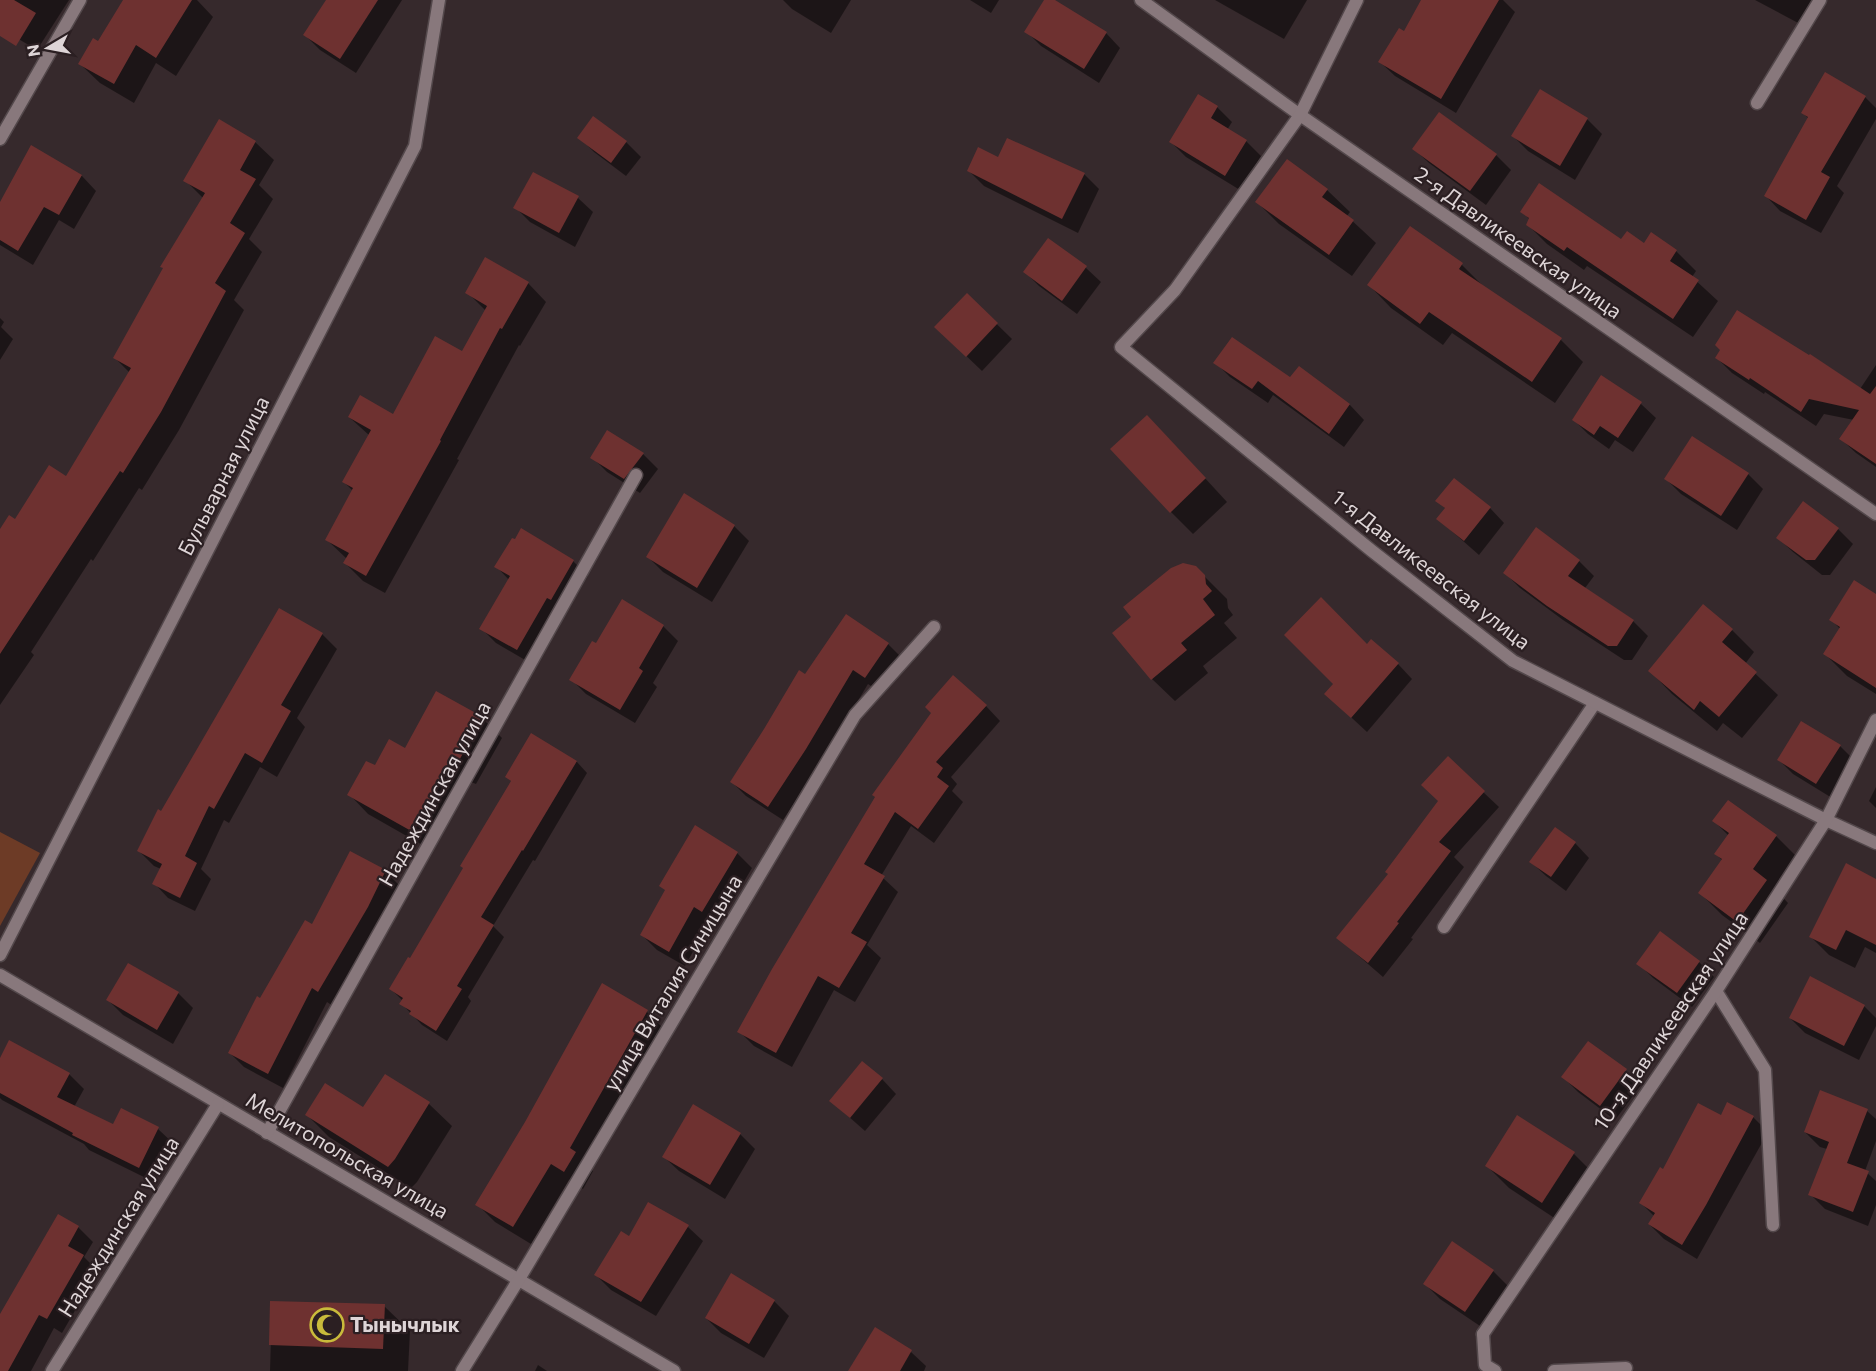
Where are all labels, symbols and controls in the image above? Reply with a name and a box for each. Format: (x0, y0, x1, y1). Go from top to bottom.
north arrow (18, 18, 78, 78)
text: N (22, 43, 43, 58)
street label: 2-я Давликеевская улица (1410, 161, 1627, 323)
street label: Бульварная улица (172, 391, 274, 559)
street label: 1-я Давликеевская улица (1328, 484, 1536, 654)
street label: Надеждинская улица (372, 696, 495, 890)
street label: улица Виталия Синицына (597, 870, 746, 1095)
street label: 10-я Давликеевская улица (1587, 906, 1752, 1134)
street label: Мелитопольская улица (242, 1086, 454, 1223)
street label: Надеждинская улица (52, 1131, 183, 1321)
mosque icon: Тынычлык (309, 1307, 345, 1343)
place label: Тынычлык (350, 1311, 460, 1336)

